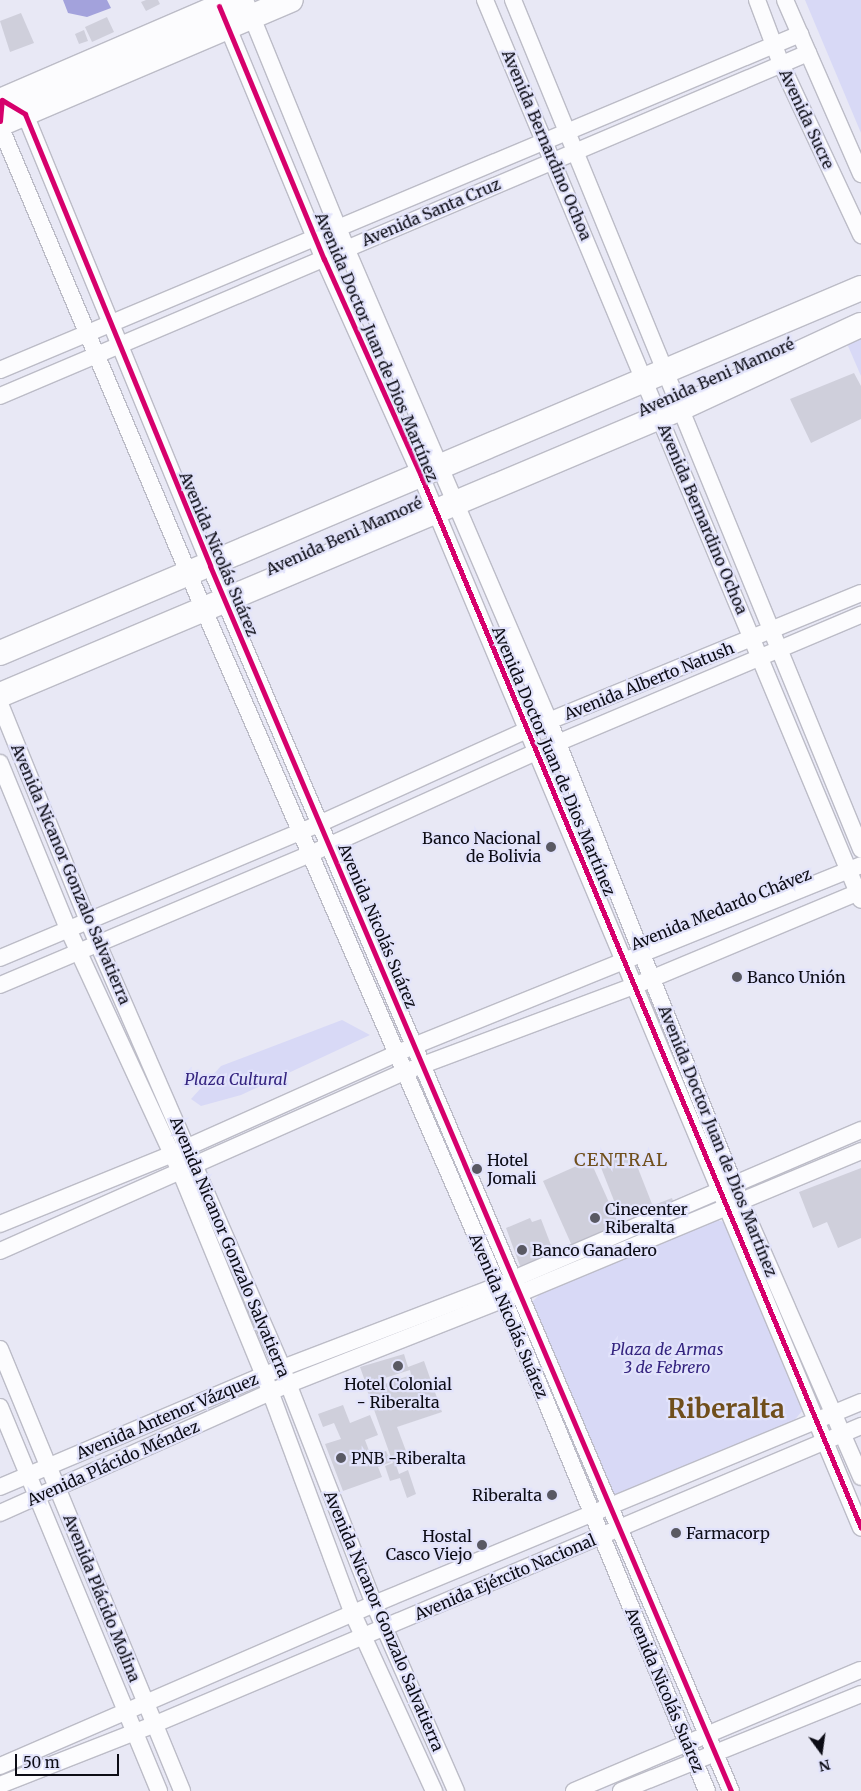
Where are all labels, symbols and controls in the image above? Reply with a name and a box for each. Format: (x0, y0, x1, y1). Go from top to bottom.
street label: Avenida Bernardino Ochoa (498, 47, 596, 243)
street label: Avenida Sucre (775, 66, 839, 172)
street label: Avenida Santa Cruz (359, 174, 503, 250)
street label: Avenida Doctor Juan de Dios Martínez (311, 209, 443, 485)
street label: Avenida Beni Mamoré (635, 334, 797, 420)
street label: Avenida Bernardino Ochoa (654, 421, 752, 617)
street label: Avenida Nicolás Suárez (176, 469, 262, 639)
street label: Avenida Beni Mamoré (263, 493, 425, 579)
street label: Avenida Doctor Juan de Dios Martínez (488, 623, 620, 899)
street label: Avenida Alberto Natush (561, 638, 737, 724)
street label: Avenida Nicanor Gonzalo Salvatierra (7, 741, 135, 1007)
place label: Banco Nacional de Bolivia (422, 828, 541, 866)
street label: Avenida Nicolás Suárez (335, 841, 421, 1011)
marker: Banco Nacional de Bolivia (545, 841, 557, 853)
street label: Avenida Medardo Chávez (628, 864, 814, 954)
place label: Banco Unión (747, 967, 845, 987)
marker: Banco Unión (731, 971, 743, 983)
street label: Avenida Doctor Juan de Dios Martínez (655, 1002, 781, 1280)
park label: Plaza Cultural (185, 1069, 287, 1089)
street label: Avenida Nicanor Gonzalo Salvatierra (166, 1114, 294, 1380)
district label: CENTRAL (573, 1149, 669, 1171)
place label: Hotel Jomali (487, 1150, 537, 1188)
marker: Hotel Jomali (471, 1163, 483, 1175)
place label: Cinecenter Riberalta (605, 1199, 688, 1237)
marker: Cinecenter Riberalta (589, 1212, 601, 1224)
street label: Avenida Nicolás Suárez (466, 1231, 552, 1401)
place label: Banco Ganadero (532, 1240, 657, 1260)
marker: Banco Ganadero (516, 1244, 528, 1256)
park label: Plaza de Armas 3 de Febrero (611, 1339, 723, 1377)
marker: Hotel Colonial - Riberalta (392, 1360, 404, 1372)
street label: Avenida Antenor Vázquez (73, 1369, 261, 1463)
place label: Hotel Colonial - Riberalta (344, 1374, 452, 1412)
district label: Riberalta (667, 1393, 785, 1425)
street label: Avenida Plácido Méndez (24, 1416, 202, 1510)
place label: PNB -Riberalta (351, 1448, 466, 1468)
marker: PNB -Riberalta (335, 1452, 347, 1464)
place label: Riberalta (472, 1485, 542, 1505)
street label: Avenida Nicanor Gonzalo Salvatierra (320, 1488, 448, 1754)
marker: Riberalta (546, 1489, 558, 1501)
street label: Avenida Plácido Molina (60, 1511, 144, 1685)
place label: Farmacorp (686, 1523, 770, 1543)
place label: Hostal Casco Viejo (386, 1526, 472, 1564)
marker: Farmacorp (670, 1527, 682, 1539)
street label: Avenida Ejército Nacional (412, 1530, 598, 1624)
marker: Hostal Casco Viejo (476, 1539, 488, 1551)
street label: Avenida Nicolás Suárez (622, 1605, 708, 1775)
north arrow (796, 1726, 846, 1776)
scale bar (18, 1744, 121, 1776)
text: 50 m (23, 1753, 60, 1772)
text: N (817, 1755, 832, 1776)

